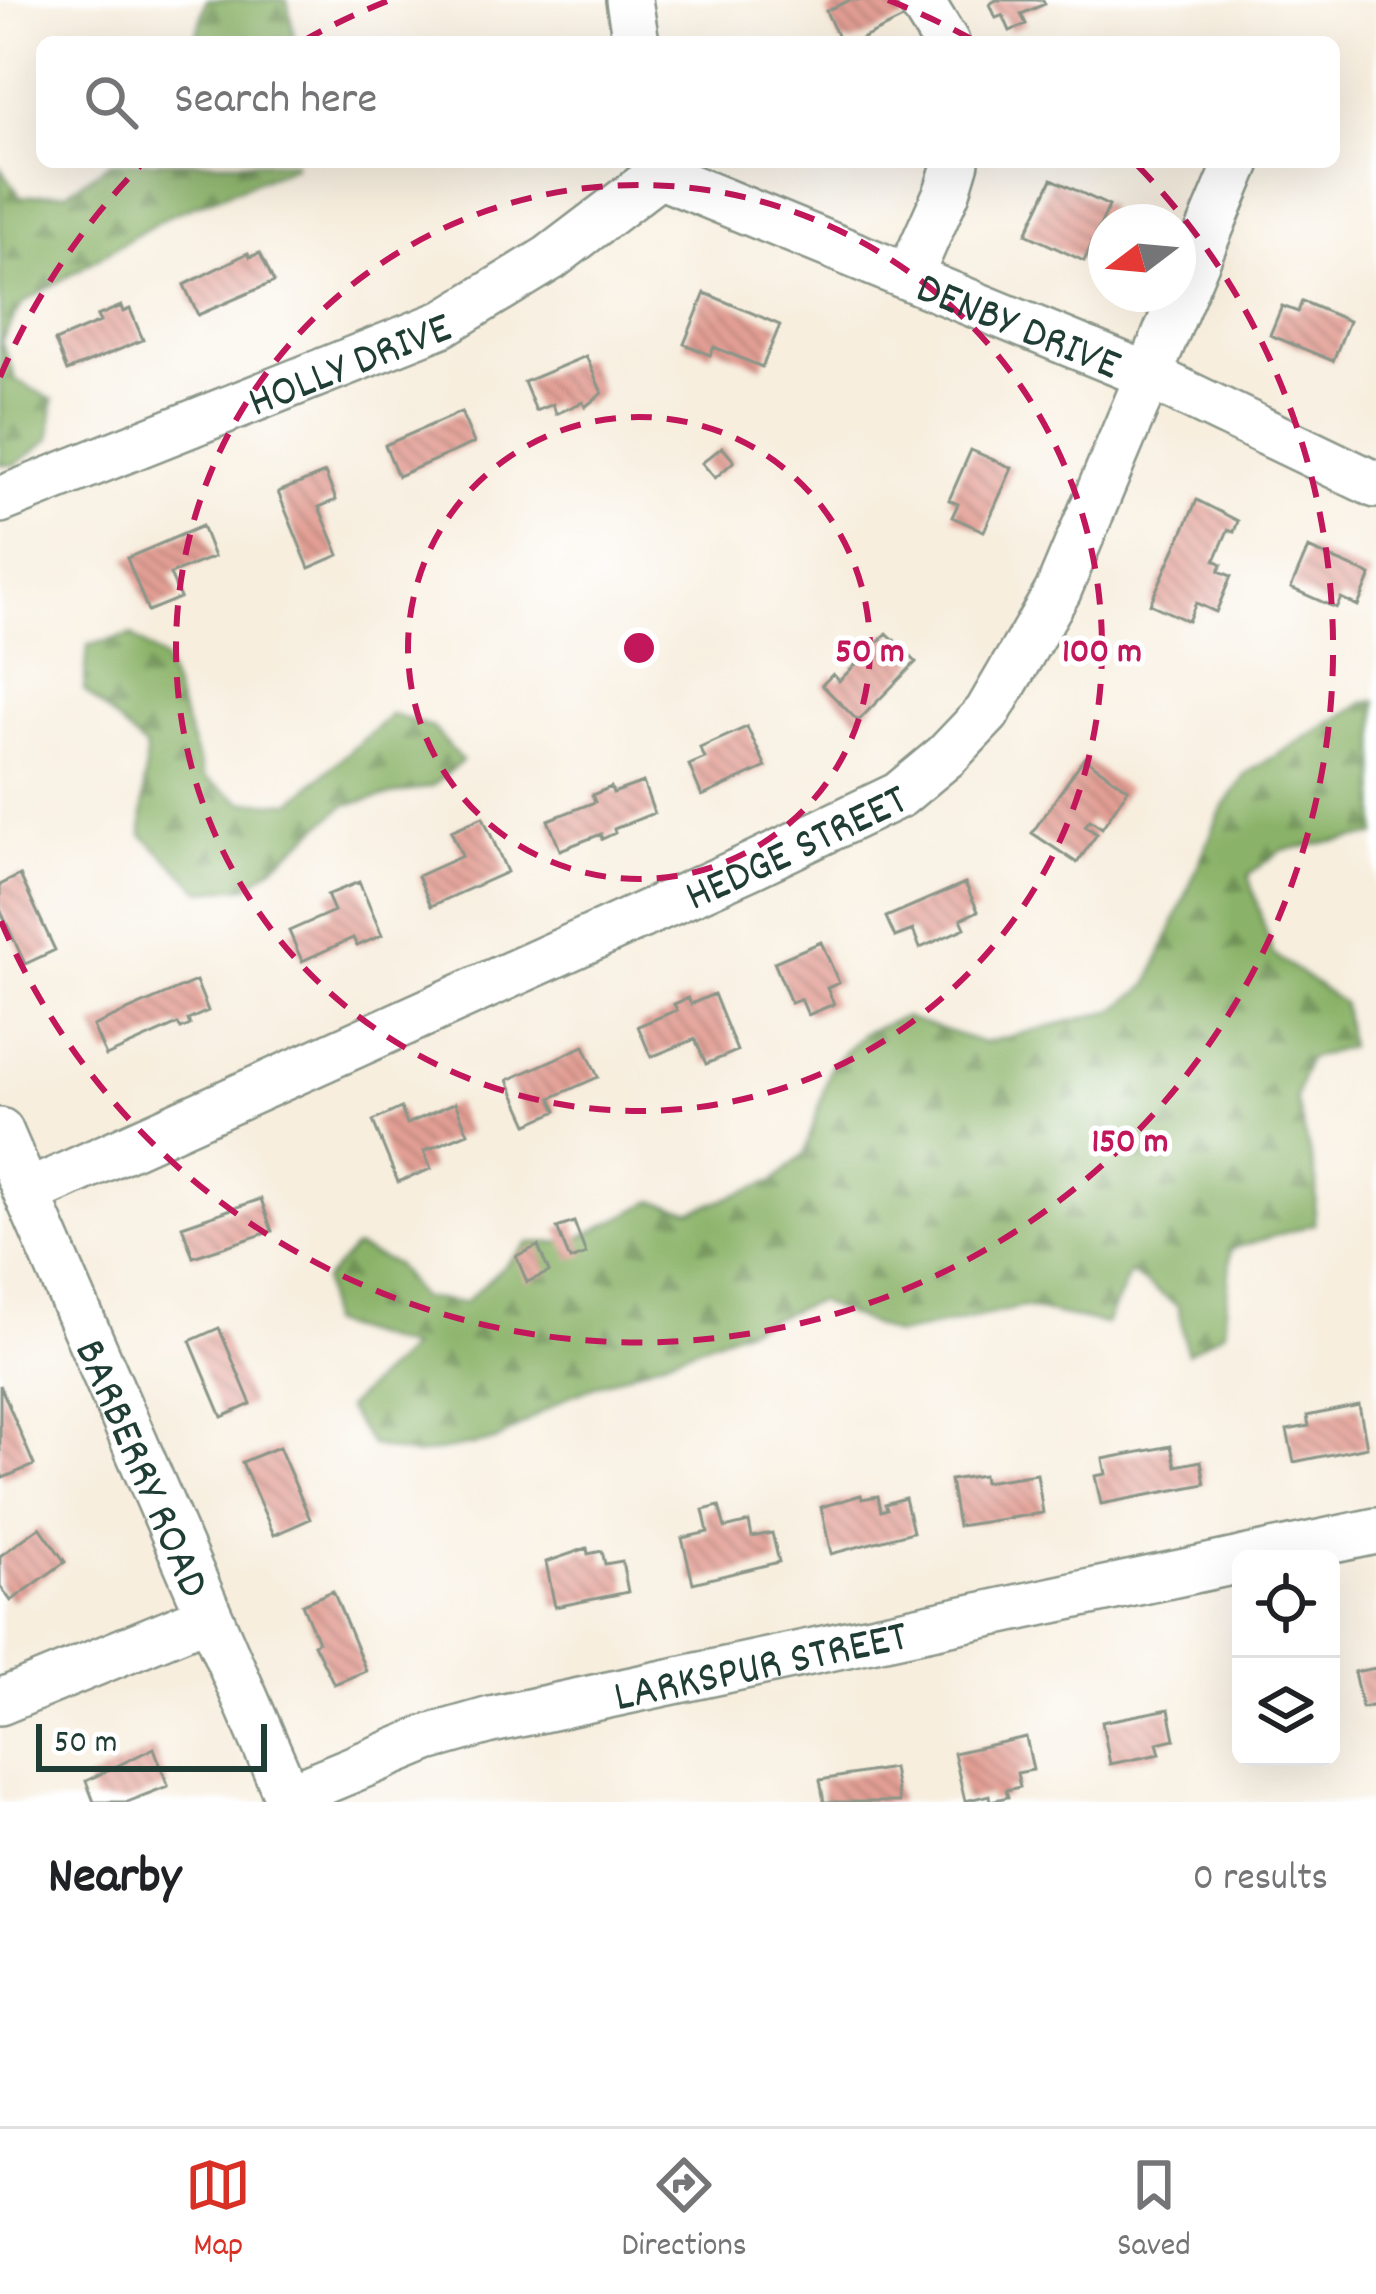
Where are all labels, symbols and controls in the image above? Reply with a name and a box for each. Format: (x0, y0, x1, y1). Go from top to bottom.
search box (36, 36, 1340, 168)
icon: search (78, 69, 144, 135)
text: Search here (174, 70, 377, 134)
north arrow (1088, 204, 1196, 312)
street label: DENBY DRIVE (905, 259, 1129, 400)
street label: HOLLY DRIVE (240, 299, 462, 437)
centre of rings (618, 627, 660, 669)
text: 50 m (835, 628, 905, 680)
text: 100 m (1062, 628, 1142, 680)
street label: HEDGE STREET (676, 771, 919, 931)
text: 150 m (1091, 1118, 1169, 1170)
street label: BARBERRY ROAD (55, 1330, 223, 1609)
map controls (1232, 1550, 1340, 1766)
button: locate (1232, 1550, 1340, 1658)
street label: LARKSPUR STREET (609, 1607, 914, 1732)
button: layers (1232, 1658, 1340, 1766)
scale bar (36, 1718, 267, 1771)
text: 50 m (54, 1721, 118, 1768)
text: Nearby (48, 1844, 181, 1916)
text: 0 results (1193, 1853, 1328, 1908)
tab: Map (185, 2152, 251, 2271)
tab: Directions (622, 2152, 747, 2271)
tab: Saved (1117, 2152, 1191, 2271)

